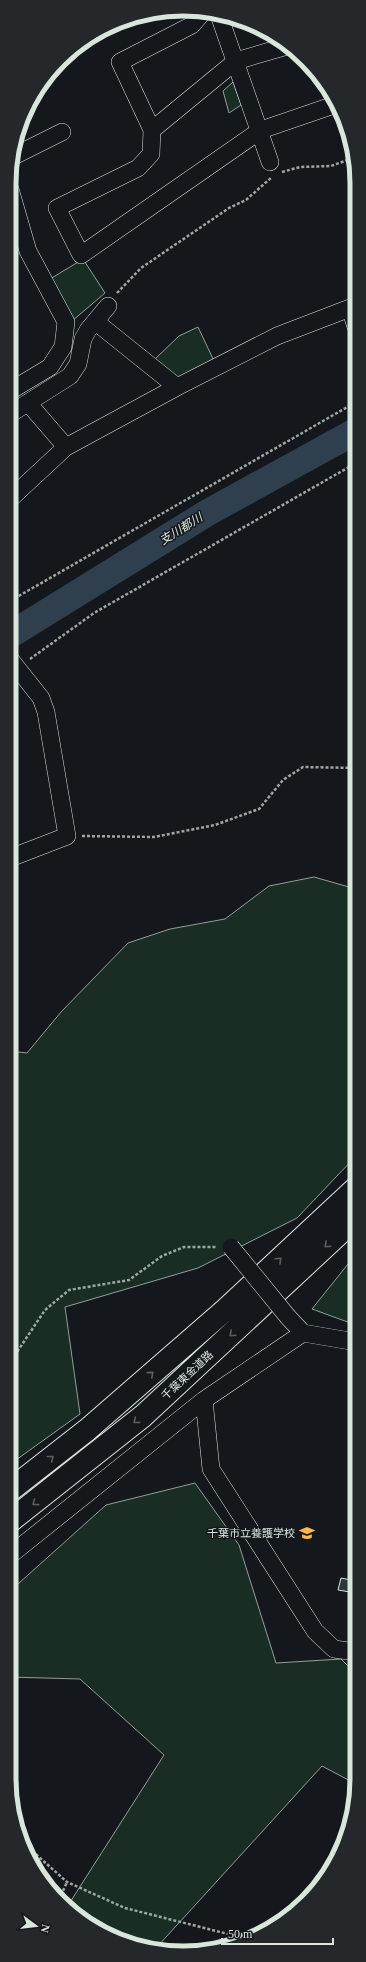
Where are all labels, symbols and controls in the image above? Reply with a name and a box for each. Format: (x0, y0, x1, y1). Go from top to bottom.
water label: 支川都川 (157, 509, 207, 548)
one-way arrow (325, 1240, 332, 1247)
one-way arrow (274, 1257, 282, 1264)
one-way arrow (229, 1329, 237, 1336)
street label: 千葉東金道路 (159, 1348, 215, 1402)
one-way arrow (146, 1372, 153, 1379)
one-way arrow (134, 1417, 141, 1424)
one-way arrow (46, 1456, 53, 1463)
one-way arrow (32, 1498, 39, 1505)
school or university icon: 千葉市立養護学校 (298, 1524, 316, 1542)
place label: 千葉市立養護学校 (207, 1527, 295, 1539)
north arrow (16, 1906, 56, 1946)
scale bar (222, 1920, 333, 1946)
text: N (39, 1923, 52, 1934)
text: 50 m (228, 1927, 253, 1941)

